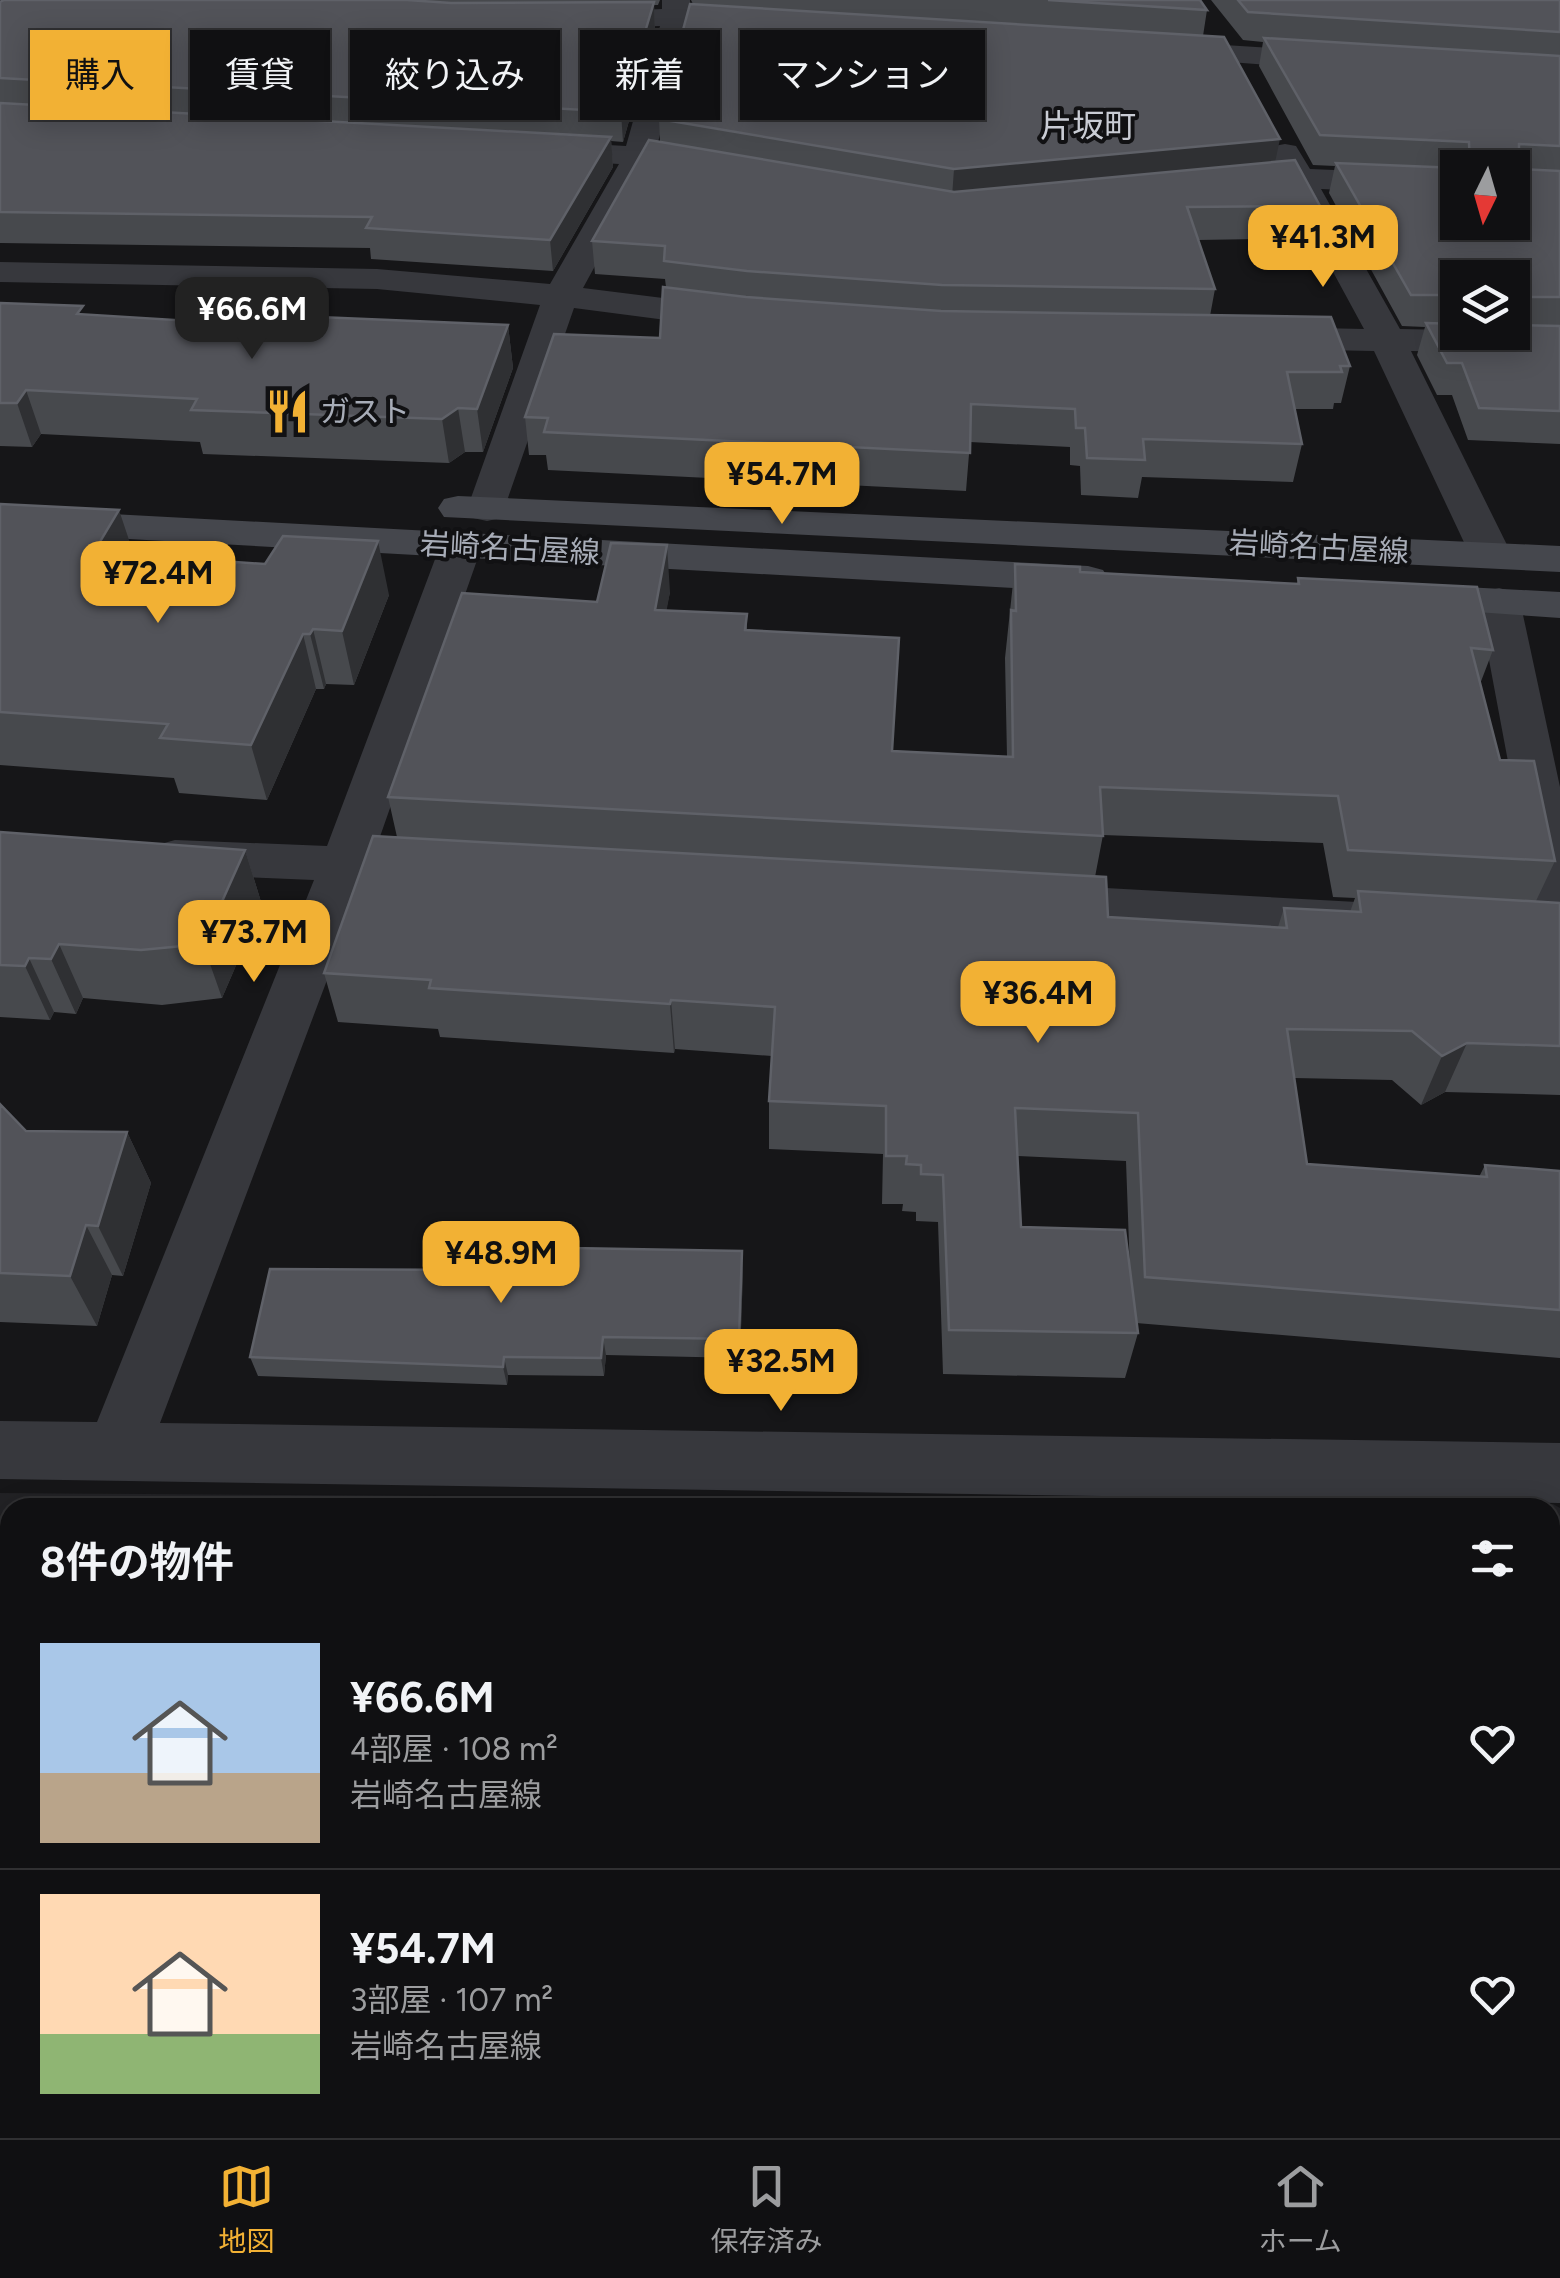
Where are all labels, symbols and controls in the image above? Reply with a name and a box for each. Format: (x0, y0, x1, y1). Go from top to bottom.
chip: 購入 (30, 30, 170, 120)
chip: 賃貸 (190, 30, 330, 120)
chip: 絞り込み (350, 30, 560, 120)
chip: 新着 (580, 30, 720, 120)
chip: マンション (740, 30, 985, 120)
district label: 片坂町 (1040, 107, 1136, 145)
north arrow (1440, 150, 1530, 240)
map controls (1440, 150, 1530, 350)
pin: ¥41.3M (1242, 205, 1404, 290)
text: ¥41.3M (1270, 218, 1376, 256)
button: layers (1440, 260, 1530, 350)
pin: ¥66.6M (171, 277, 333, 362)
text: ¥66.6M (197, 290, 307, 328)
restaurant icon: ガスト (263, 387, 311, 435)
place label: ガスト (320, 393, 410, 430)
pin: ¥54.7M (701, 442, 863, 527)
text: ¥54.7M (726, 455, 838, 493)
street label: 岩崎名古屋線 (1228, 524, 1410, 570)
street label: 岩崎名古屋線 (419, 525, 601, 571)
pin: ¥72.4M (77, 541, 239, 626)
text: ¥72.4M (102, 554, 214, 592)
pin: ¥73.7M (173, 900, 335, 985)
text: ¥73.7M (200, 913, 308, 951)
pin: ¥36.4M (957, 961, 1119, 1046)
text: ¥36.4M (982, 974, 1094, 1012)
pin: ¥48.9M (420, 1221, 582, 1306)
text: ¥48.9M (445, 1234, 557, 1272)
pin: ¥32.5M (700, 1329, 862, 1414)
text: ¥32.5M (726, 1342, 836, 1380)
icon: filters (1465, 1531, 1520, 1586)
text: 8件の物件 (40, 1537, 234, 1588)
text: ¥66.6M (350, 1672, 495, 1723)
icon: home (120, 1683, 240, 1803)
icon: heart (1465, 1716, 1520, 1771)
text: 4部屋 · 108 m² (350, 1730, 558, 1768)
text: 岩崎名古屋線 (350, 1776, 542, 1814)
text: ¥54.7M (350, 1923, 496, 1974)
icon: home (120, 1934, 240, 2054)
icon: heart (1465, 1967, 1520, 2022)
text: 3部屋 · 107 m² (350, 1981, 553, 2019)
text: 岩崎名古屋線 (350, 2027, 542, 2065)
tab: 地図 (218, 2159, 274, 2259)
tab: 保存済み (710, 2159, 822, 2259)
tab: ホーム (1259, 2159, 1342, 2259)

